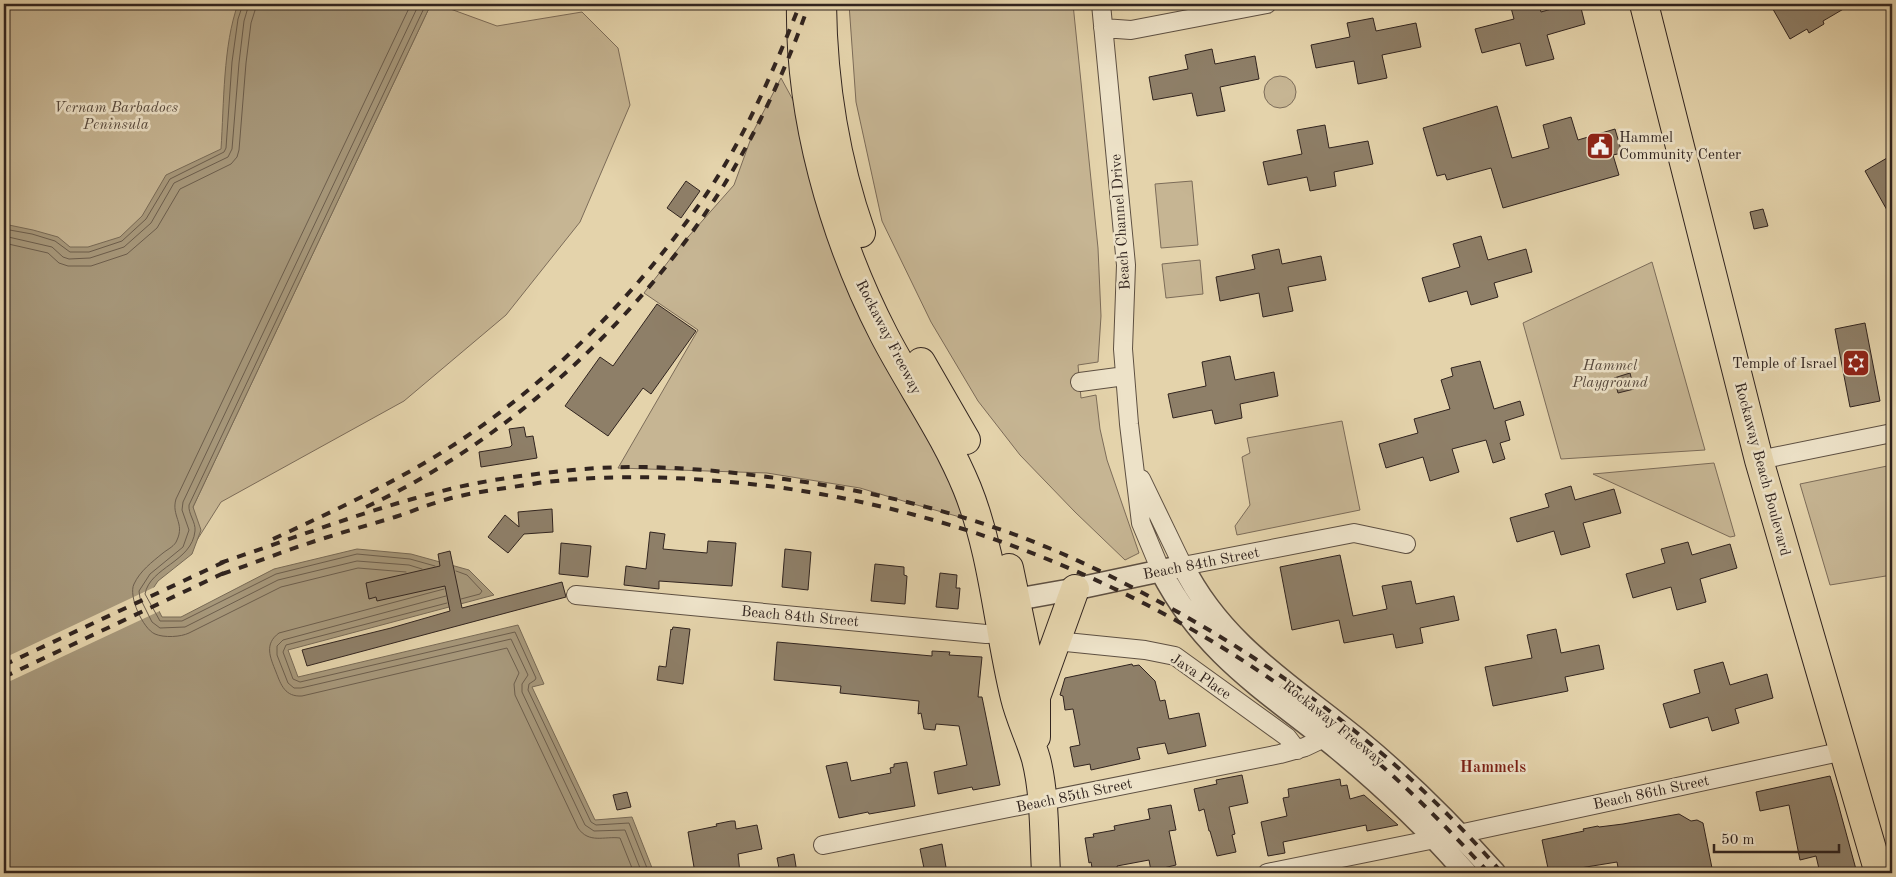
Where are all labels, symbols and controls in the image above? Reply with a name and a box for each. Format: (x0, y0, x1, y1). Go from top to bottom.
park label: Vernam Barbadoes Peninsula (54, 101, 178, 133)
public building icon: Hammel Community Center (1585, 131, 1615, 161)
place label: Hammel Community Center (1619, 131, 1741, 163)
street label: Beach Channel Drive (1109, 153, 1134, 291)
street label: Rockaway Freeway (852, 278, 923, 397)
synagogue icon: Temple of Israel (1841, 348, 1871, 378)
place label: Temple of Israel (1732, 357, 1837, 372)
park label: Hammel Playground (1571, 359, 1649, 391)
street label: Rockaway Beach Boulevard (1731, 381, 1792, 558)
street label: Beach 84th Street (1142, 546, 1261, 583)
street label: Beach 84th Street (740, 605, 859, 630)
street label: Java Place (1167, 652, 1233, 703)
street label: Rockaway Freeway (1279, 679, 1387, 770)
district label: Hammels (1460, 760, 1526, 776)
street label: Beach 86th Street (1592, 774, 1711, 813)
street label: Beach 85th Street (1015, 777, 1134, 816)
scale bar (1714, 822, 1838, 854)
text: 50 m (1721, 833, 1755, 848)

